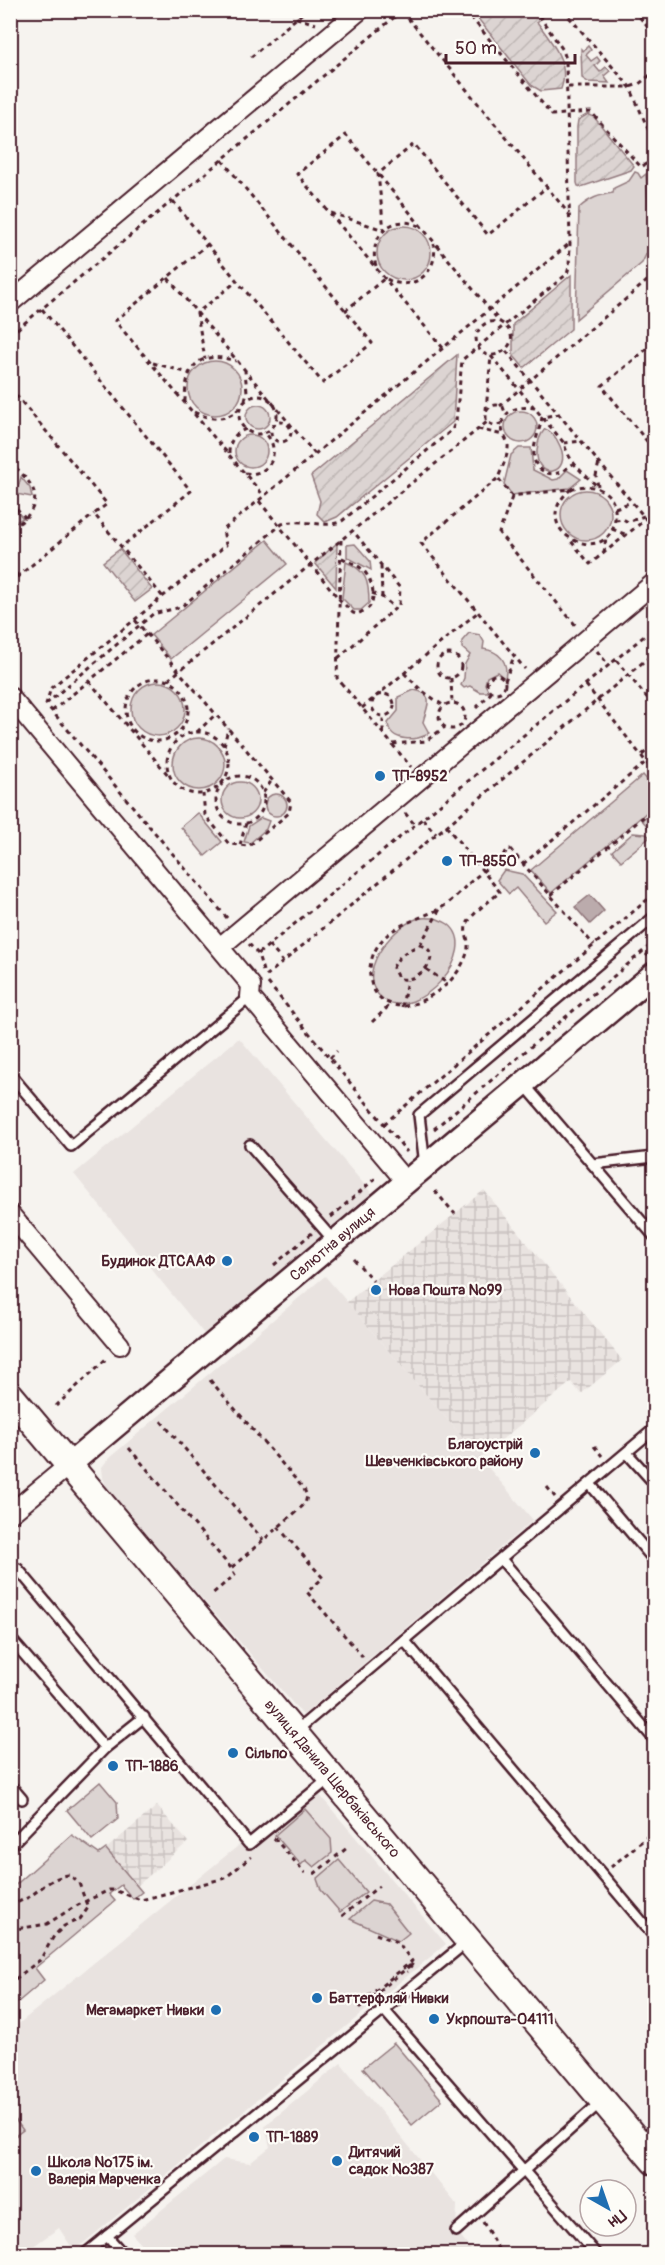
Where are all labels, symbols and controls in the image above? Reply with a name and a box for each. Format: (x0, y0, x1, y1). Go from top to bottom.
scale bar (446, 27, 575, 65)
text: 50 m (455, 37, 497, 60)
place label: ТП-8952 (391, 767, 448, 786)
marker: ТП-8952 (373, 769, 387, 783)
place label: ТП-8550 (458, 852, 517, 871)
marker: ТП-8550 (440, 854, 454, 868)
street label: Салютна вулиця (286, 1203, 379, 1285)
place label: Будинок ДТСААФ (101, 1252, 216, 1271)
marker: Будинок ДТСААФ (220, 1254, 234, 1268)
place label: Нова Пошта №99 (388, 1281, 503, 1300)
marker: Нова Пошта №99 (369, 1283, 383, 1297)
place label: Благоустрій Шевченківського району (365, 1435, 524, 1471)
marker: Благоустрій Шевченківського району (528, 1446, 542, 1460)
street label: вулиця Данила Щербаківського (260, 1695, 404, 1862)
place label: Сільпо (245, 1744, 287, 1763)
marker: Сільпо (226, 1746, 240, 1760)
place label: ТП-1886 (124, 1757, 179, 1776)
marker: ТП-1886 (106, 1759, 120, 1773)
place label: Баттерфляй Нивки (329, 1989, 449, 2008)
marker: Баттерфляй Нивки (310, 1991, 324, 2005)
place label: Мегамаркет Нивки (86, 2001, 204, 2020)
marker: Мегамаркет Нивки (209, 2003, 223, 2017)
place label: Укрпошта-04111 (446, 2010, 554, 2029)
marker: Укрпошта-04111 (427, 2012, 441, 2026)
place label: ТП-1889 (265, 2128, 319, 2147)
marker: ТП-1889 (247, 2130, 261, 2144)
place label: Дитячий садок №387 (348, 2143, 434, 2179)
place label: Школа №175 ім. Валерія Марченка (47, 2153, 161, 2189)
marker: Дитячий садок №387 (330, 2154, 344, 2168)
marker: Школа №175 ім. Валерія Марченка (29, 2164, 43, 2178)
north arrow (578, 2178, 638, 2238)
text: Пн (604, 2205, 630, 2232)

